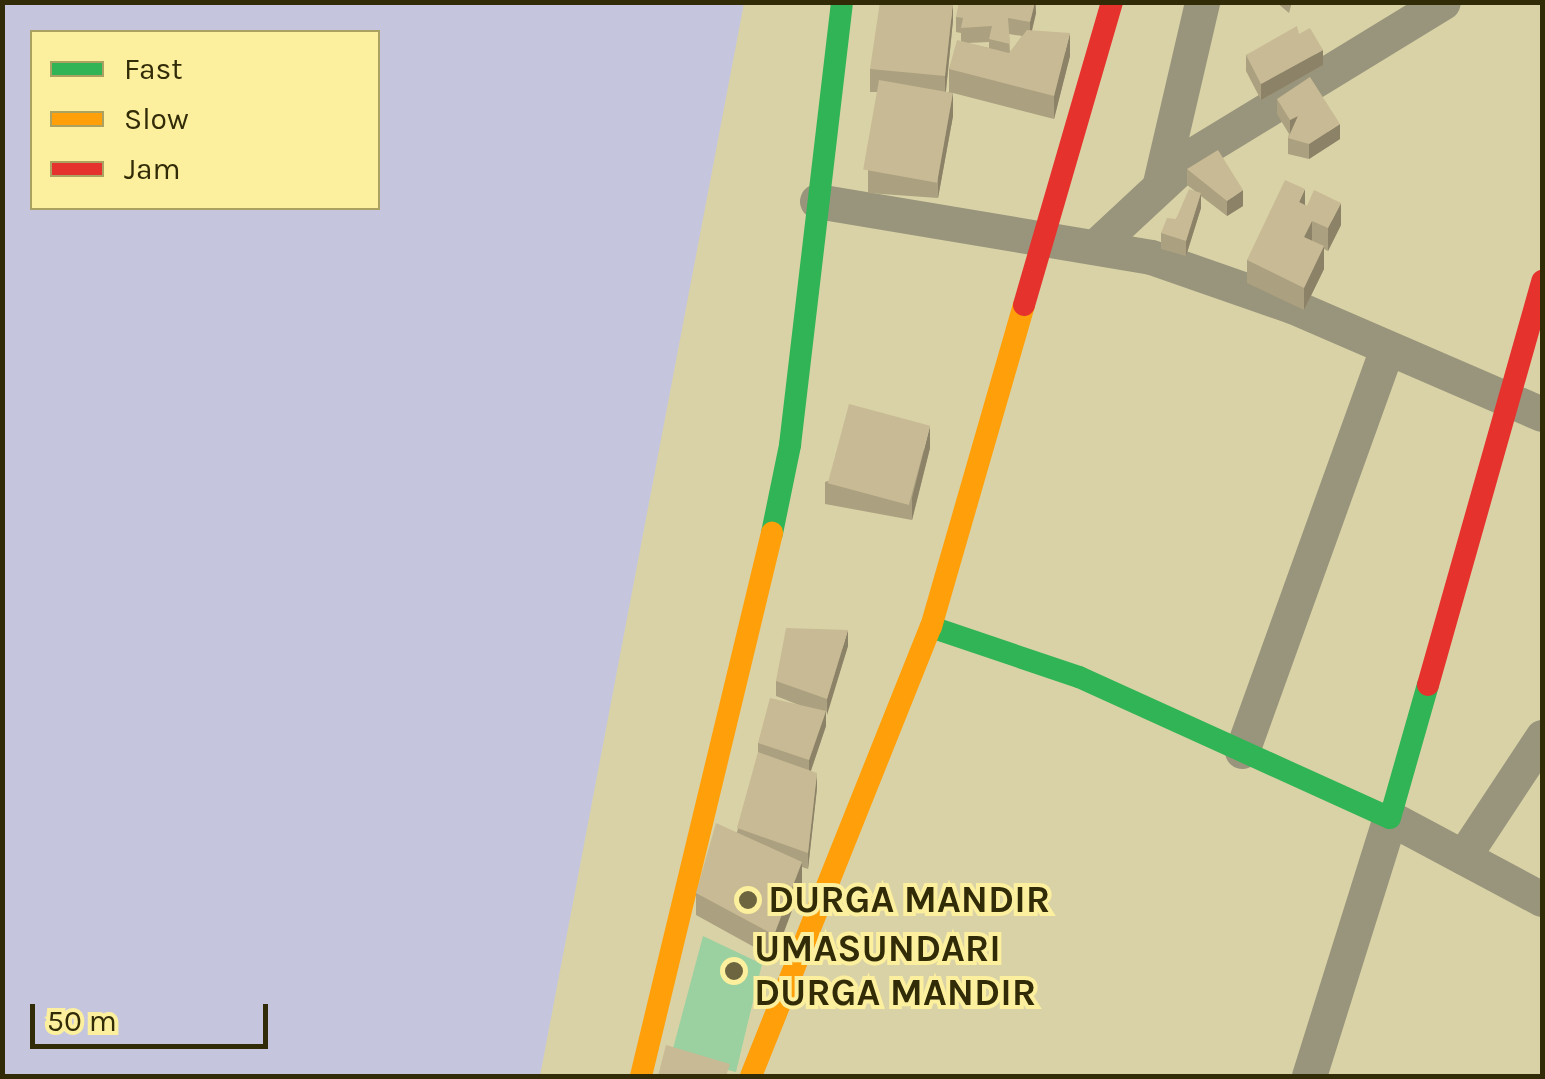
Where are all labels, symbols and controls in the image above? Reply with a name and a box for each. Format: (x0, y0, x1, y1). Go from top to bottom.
legend (30, 30, 380, 210)
text: Fast (124, 51, 183, 87)
text: Slow (124, 101, 189, 137)
text: Jam (124, 151, 181, 187)
place label: DURGA MANDIR (768, 877, 1050, 923)
marker: DURGA MANDIR (737, 889, 759, 911)
place label: UMASUNDARI DURGA MANDIR (754, 926, 1036, 1016)
marker: UMASUNDARI DURGA MANDIR (723, 960, 745, 982)
scale bar (35, 984, 272, 1046)
text: 50 m (47, 1003, 117, 1039)

